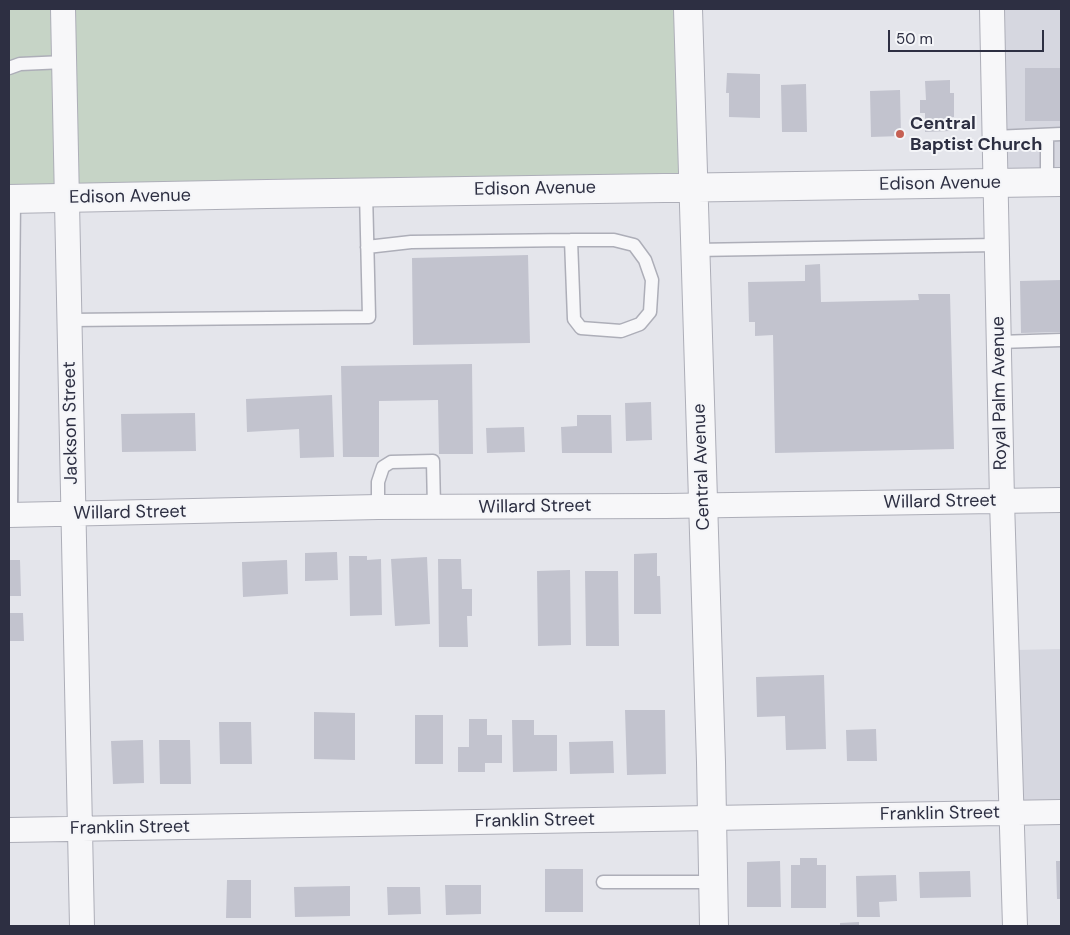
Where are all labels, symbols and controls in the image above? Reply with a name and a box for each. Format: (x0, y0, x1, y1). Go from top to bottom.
scale bar (890, 20, 1046, 52)
text: 50 m (896, 29, 933, 49)
place label: Central Baptist Church (910, 113, 1042, 156)
marker: Central Baptist Church (894, 128, 906, 140)
street label: Edison Avenue (879, 172, 1001, 196)
street label: Edison Avenue (474, 177, 596, 201)
street label: Edison Avenue (69, 185, 191, 209)
street label: Royal Palm Avenue (988, 316, 1012, 470)
street label: Jackson Street (59, 361, 83, 485)
street label: Central Avenue (689, 403, 715, 531)
street label: Willard Street (883, 490, 997, 514)
street label: Willard Street (478, 495, 592, 519)
street label: Willard Street (73, 501, 187, 525)
street label: Franklin Street (880, 802, 1000, 826)
street label: Franklin Street (475, 809, 595, 833)
street label: Franklin Street (70, 816, 190, 840)

